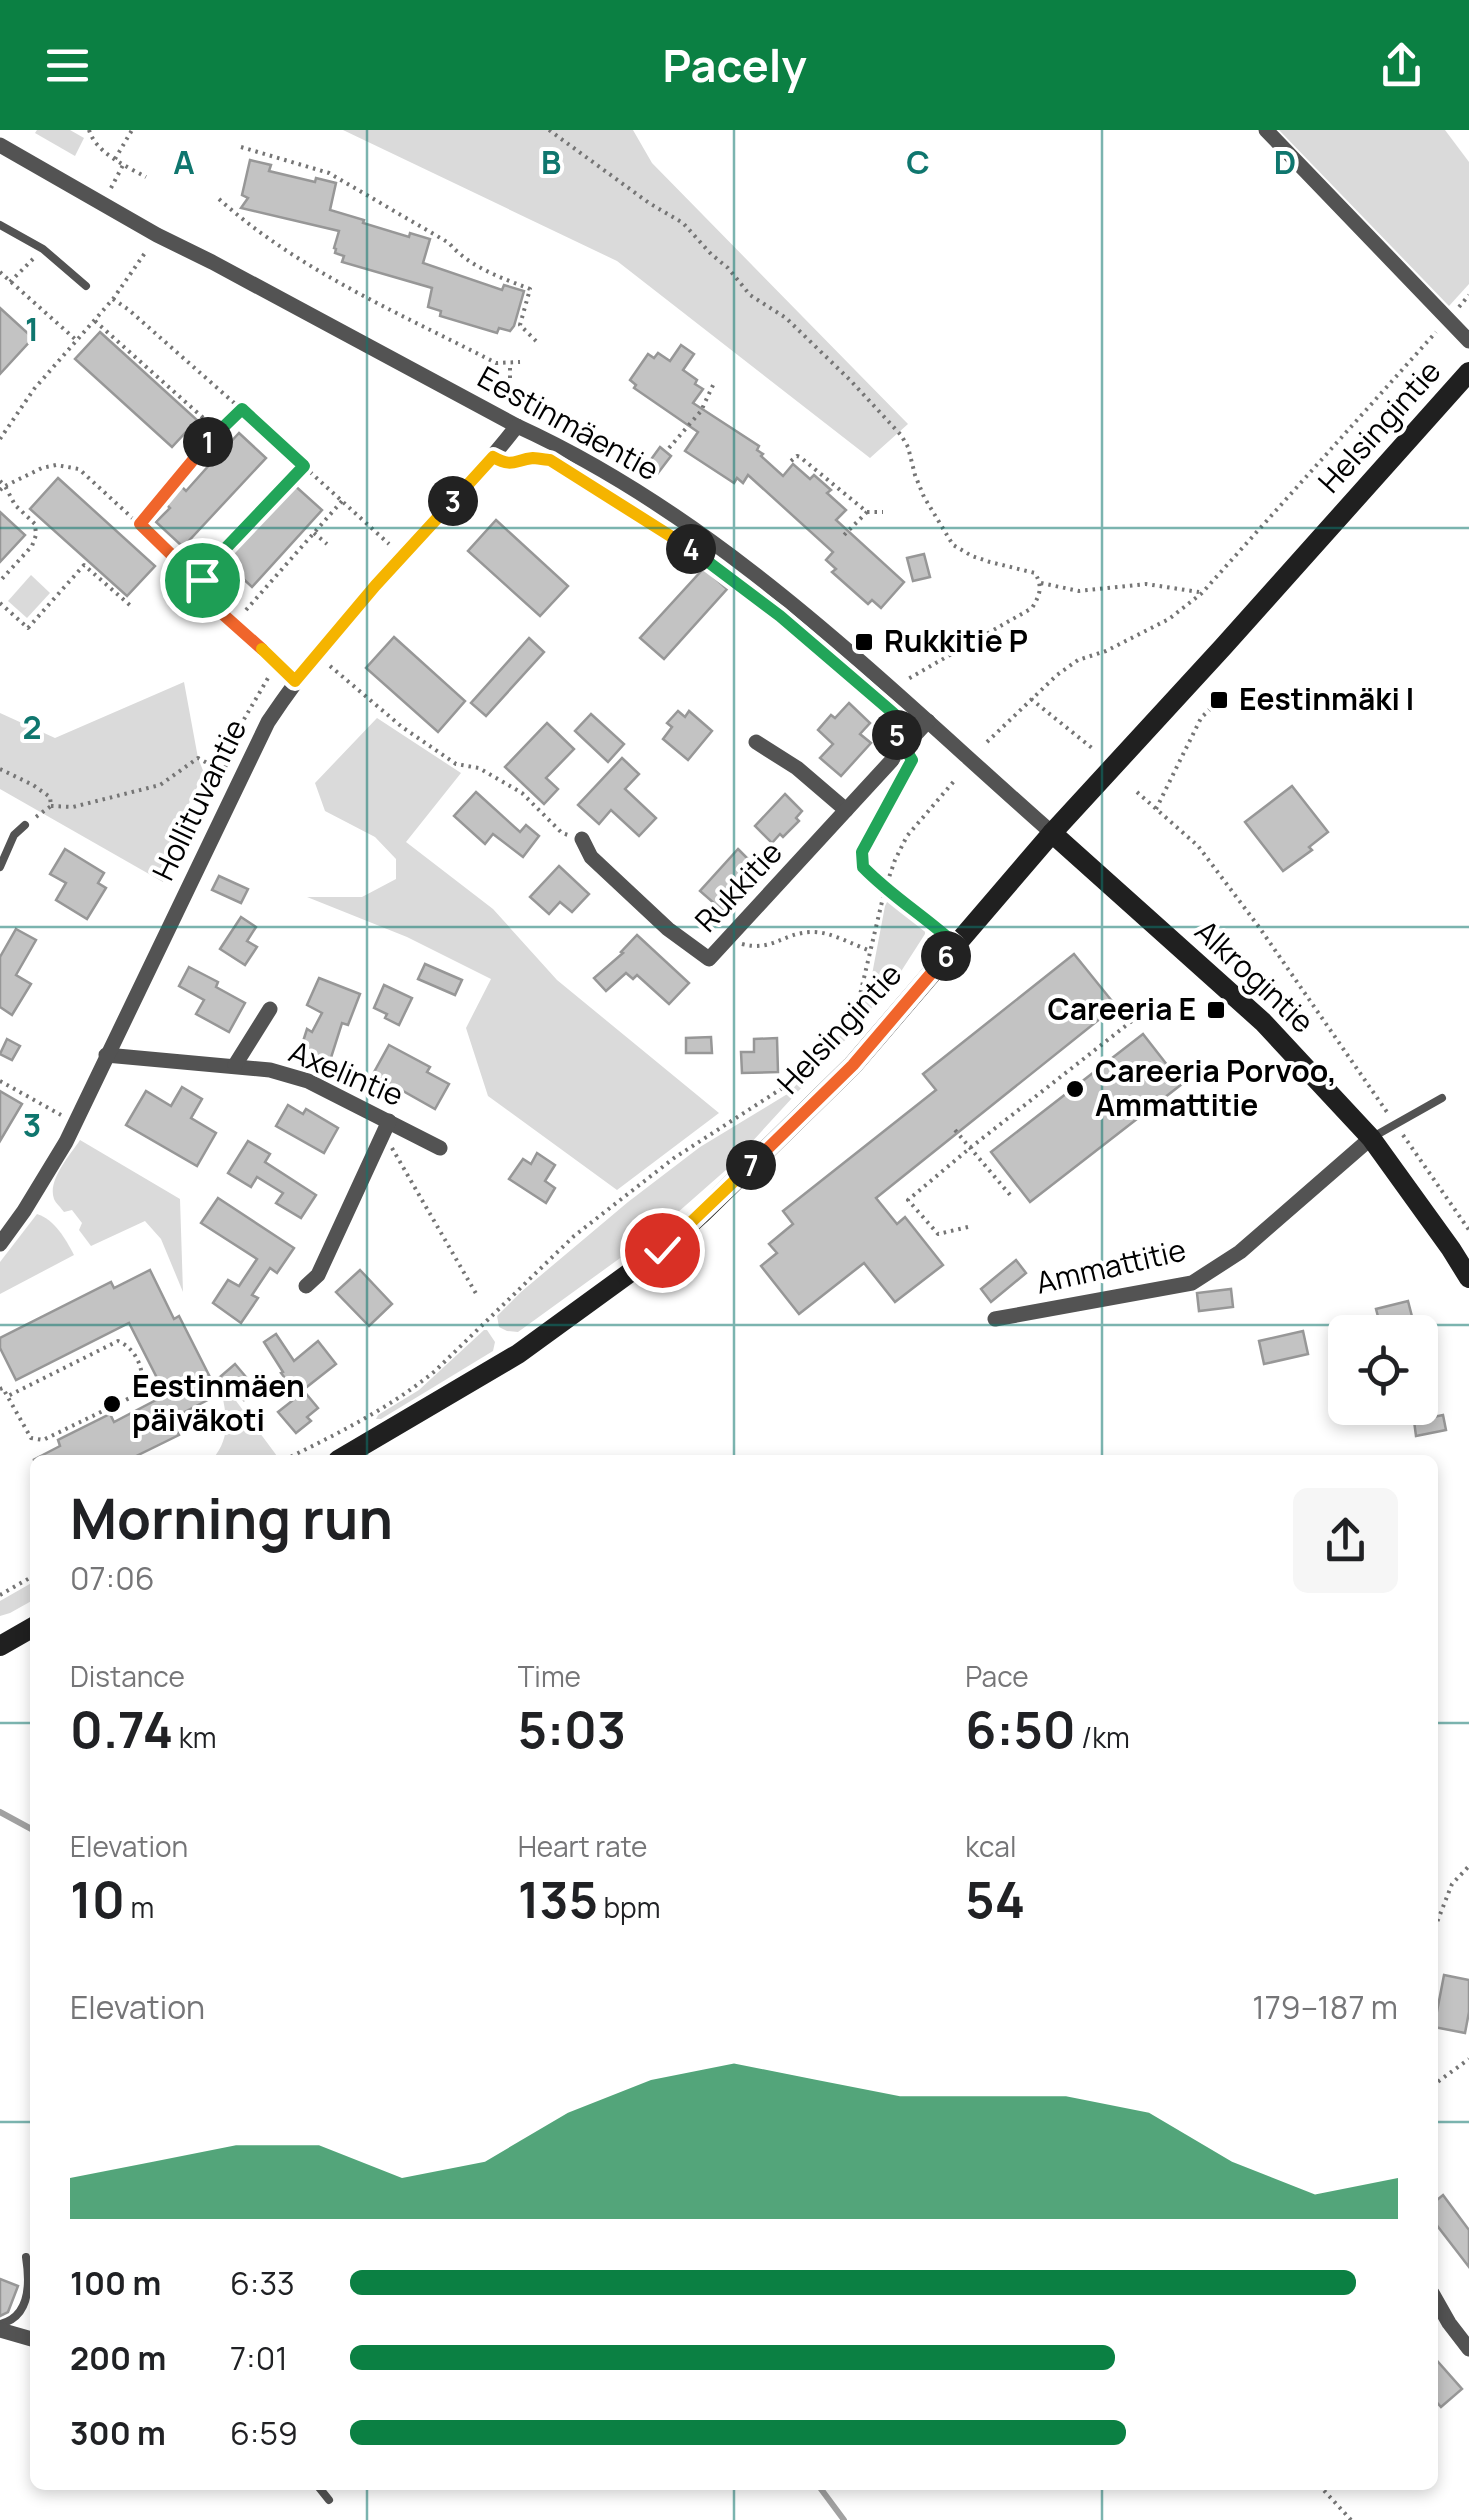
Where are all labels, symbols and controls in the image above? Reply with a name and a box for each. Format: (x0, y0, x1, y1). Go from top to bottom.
text: Pacely (662, 34, 807, 96)
icon: menu (40, 38, 95, 93)
icon: share (1374, 38, 1429, 93)
text: A (173, 140, 195, 184)
text: B (541, 140, 561, 184)
text: C (906, 140, 930, 184)
text: D (1274, 140, 1296, 184)
text: 1 (25, 307, 39, 351)
street label: Helsingintie (1309, 351, 1449, 501)
street label: Eestinmäentie (471, 356, 666, 489)
pin: 1 (183, 417, 233, 467)
text: 1 (202, 423, 214, 461)
pin: 3 (428, 476, 478, 526)
text: 3 (445, 482, 461, 520)
pin: 4 (666, 524, 716, 574)
text: 4 (682, 530, 700, 568)
pin (160, 538, 245, 623)
icon: arrive (175, 553, 230, 608)
place label: Rukkitie P (884, 620, 1028, 661)
marker: Rukkitie P (853, 631, 875, 653)
place label: Eestinmäki I (1239, 678, 1414, 719)
marker: Eestinmäki I (1208, 689, 1230, 711)
text: 2 (22, 705, 42, 749)
pin: 5 (872, 710, 922, 760)
street label: Hollituvantie (142, 712, 255, 887)
text: 5 (889, 716, 905, 754)
street label: Rukkitie (685, 832, 790, 940)
street label: Alkrogintie (1187, 910, 1323, 1041)
pin: 6 (921, 931, 971, 981)
text: 6 (937, 937, 955, 975)
street label: Helsingintie (768, 954, 910, 1102)
place label: Careeria E (1048, 988, 1196, 1029)
marker: Careeria E (1205, 999, 1227, 1021)
street label: Axelintie (283, 1030, 410, 1115)
place label: Careeria Porvoo, Ammattitie (1095, 1050, 1337, 1125)
marker: Careeria Porvoo, Ammattitie (1064, 1078, 1086, 1100)
text: 3 (23, 1103, 41, 1147)
pin: 7 (726, 1140, 776, 1190)
text: 7 (744, 1146, 758, 1184)
pin (620, 1208, 705, 1293)
icon: check (635, 1223, 690, 1278)
street label: Ammattitie (1032, 1228, 1190, 1303)
map controls (1328, 1315, 1438, 1425)
button: locate (1328, 1315, 1438, 1425)
place label: Eestinmäen päiväkoti (132, 1365, 305, 1440)
marker: Eestinmäen päiväkoti (101, 1393, 123, 1415)
text: Morning run (70, 1480, 393, 1556)
button: share (1293, 1488, 1398, 1593)
text: 07:06 (70, 1556, 155, 1600)
text: Distance (70, 1657, 185, 1695)
text: Time (518, 1657, 581, 1695)
text: Pace (965, 1657, 1029, 1695)
text: 0.74 (70, 1695, 173, 1763)
text: 5:03 (518, 1695, 626, 1763)
text: 6:50 (965, 1695, 1076, 1763)
text: km (173, 1718, 216, 1756)
text: /km (1076, 1718, 1130, 1756)
text: Elevation (70, 1827, 188, 1865)
text: Heart rate (518, 1827, 647, 1865)
text: kcal (965, 1827, 1016, 1865)
text: 10 (70, 1865, 125, 1933)
text: 135 (518, 1865, 598, 1933)
text: 54 (965, 1865, 1025, 1933)
text: m (125, 1888, 154, 1926)
text: bpm (598, 1888, 660, 1926)
text: Elevation (70, 1985, 205, 2029)
text: 179–187 m (1252, 1985, 1398, 2029)
text: 100 m (70, 2261, 161, 2305)
text: 6:33 (230, 2261, 295, 2305)
text: 200 m (70, 2336, 166, 2380)
text: 7:01 (230, 2336, 288, 2380)
text: 300 m (70, 2411, 166, 2455)
text: 6:59 (230, 2411, 298, 2455)

